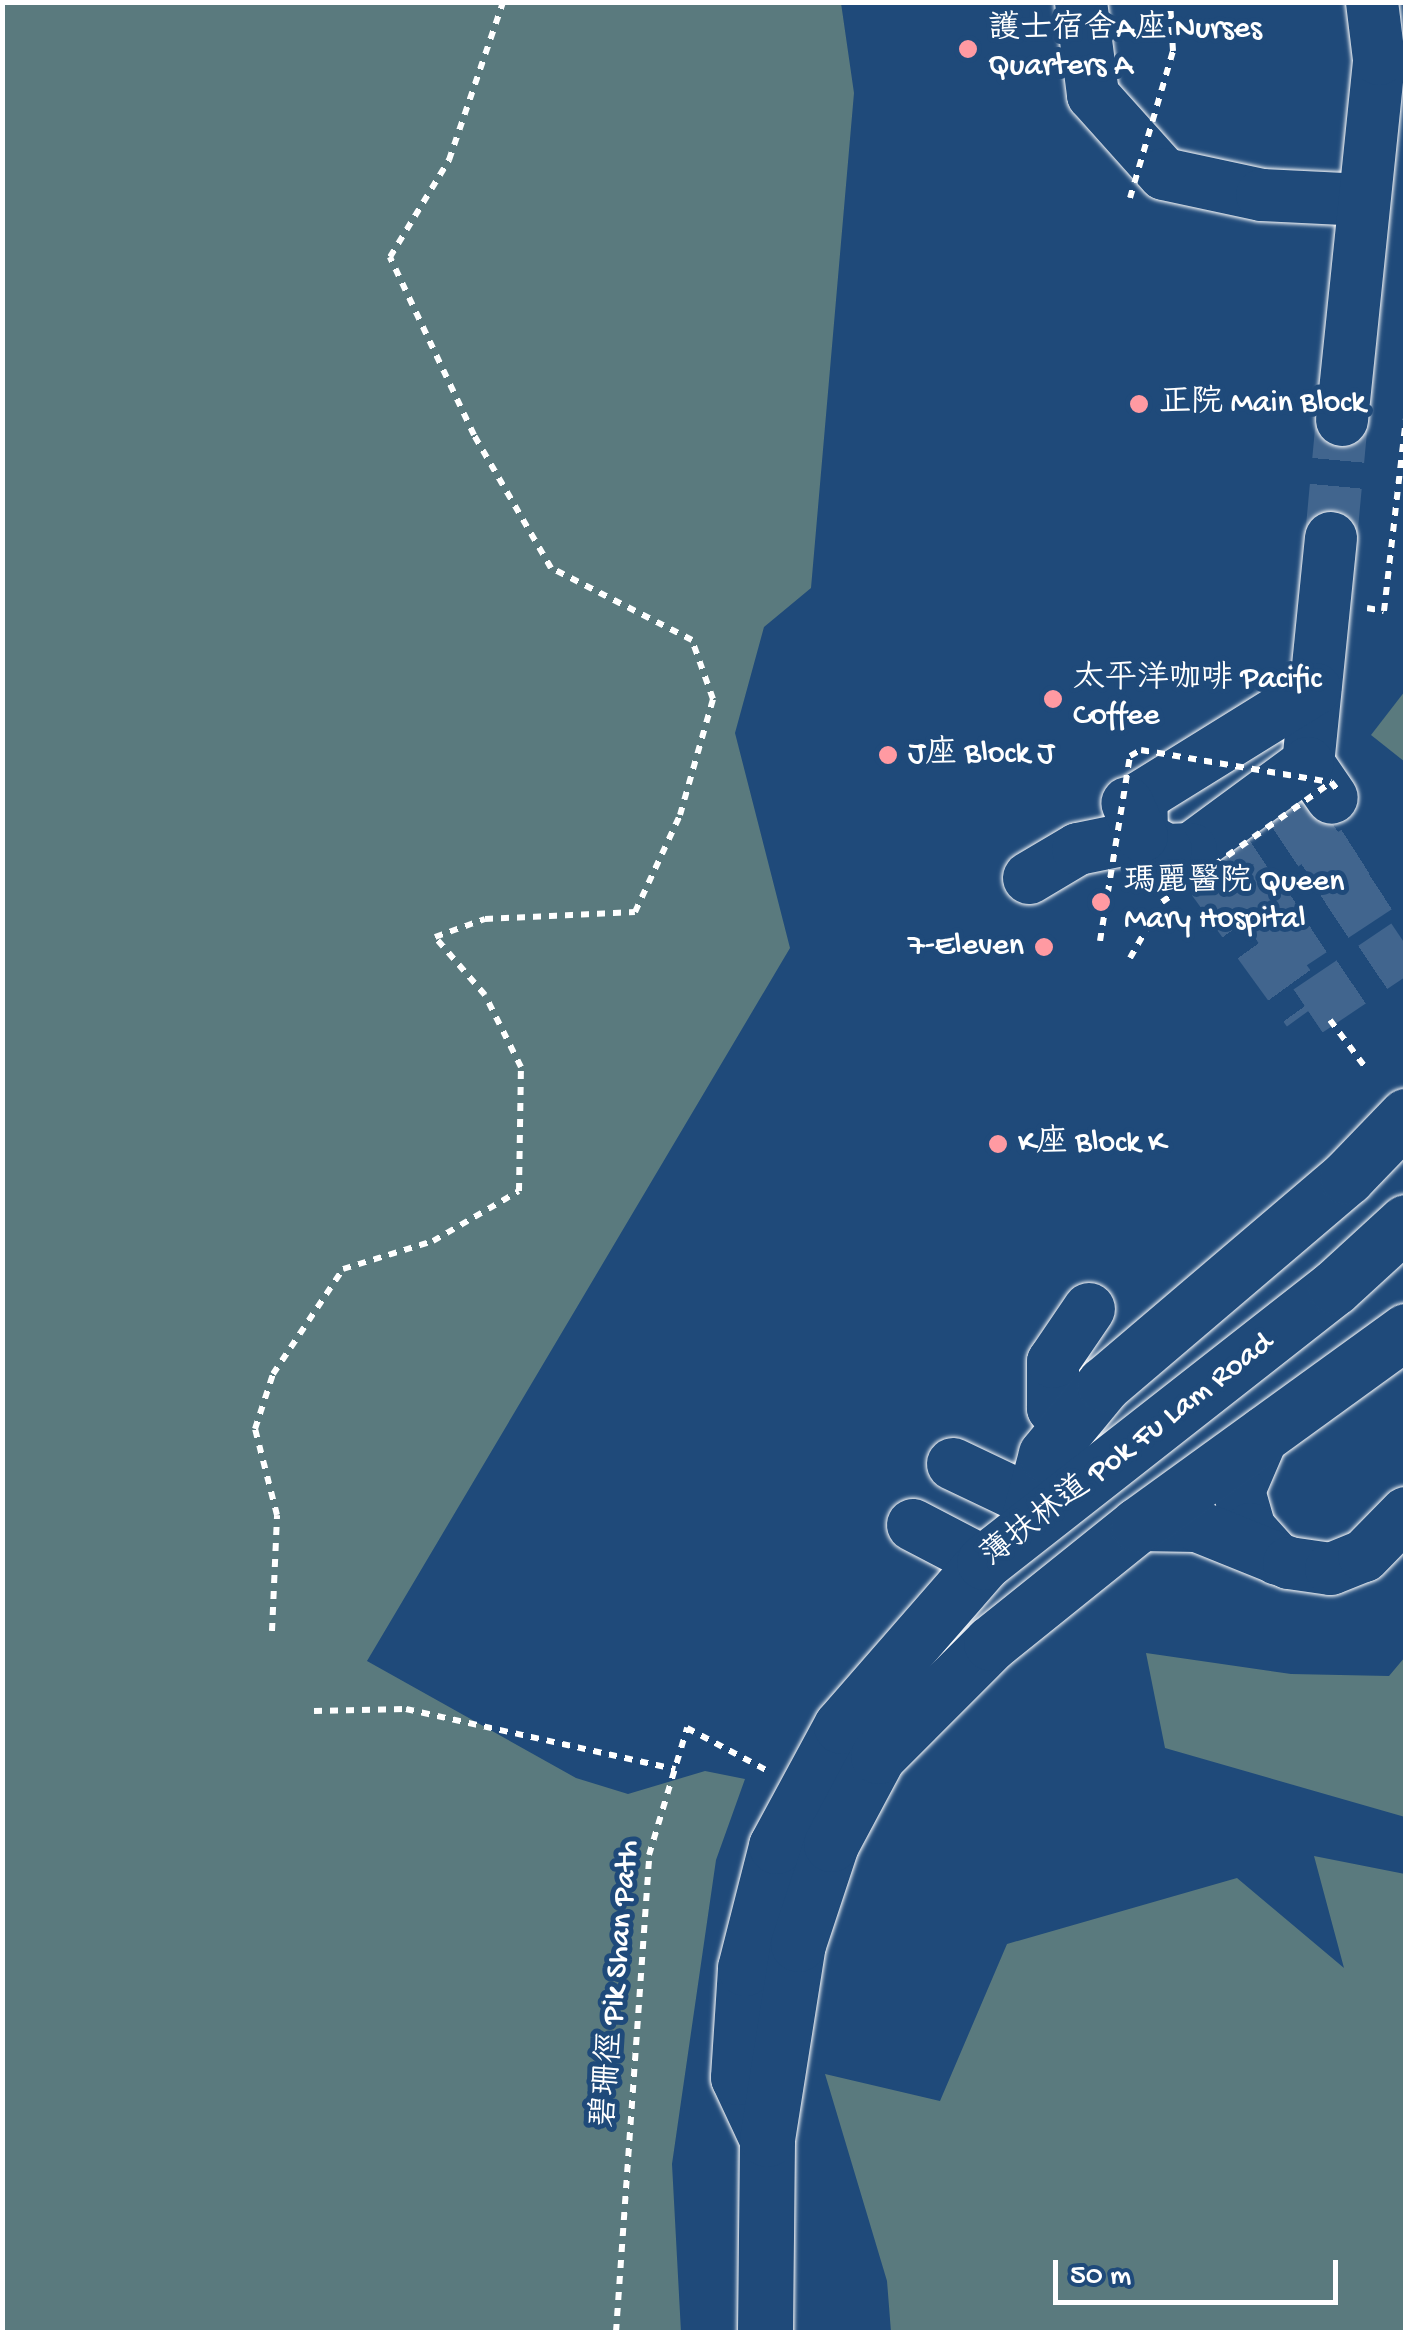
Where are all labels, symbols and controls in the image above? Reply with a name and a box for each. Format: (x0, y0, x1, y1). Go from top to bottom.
place label: 護士宿舍A座 Nurses Quarters A (988, 12, 1262, 87)
marker: 護士宿舍A座 Nurses Quarters A (957, 38, 979, 60)
place label: 正院 Main Block (1159, 385, 1365, 423)
marker: 正院 Main Block (1128, 393, 1150, 415)
place label: 太平洋咖啡 Pacific Coffee (1073, 662, 1321, 737)
marker: 太平洋咖啡 Pacific Coffee (1042, 688, 1064, 710)
place label: J座 Block J (908, 736, 1054, 774)
marker: J座 Block J (877, 744, 899, 766)
place label: 瑪麗醫院 Queen Mary Hospital (1124, 865, 1344, 940)
marker: 瑪麗醫院 Queen Mary Hospital (1088, 889, 1114, 915)
place label: 7-Eleven (908, 928, 1024, 966)
marker: 7-Eleven (1033, 936, 1055, 958)
place label: K座 Block K (1018, 1125, 1166, 1163)
marker: K座 Block K (987, 1133, 1009, 1155)
street label: 薄扶林道 Pok Fu Lam Road (974, 1325, 1282, 1577)
street label: 碧珊徑 Pik Shan Path (586, 1839, 650, 2129)
scale bar (1058, 2240, 1343, 2302)
text: 50 m (1070, 2260, 1131, 2295)

